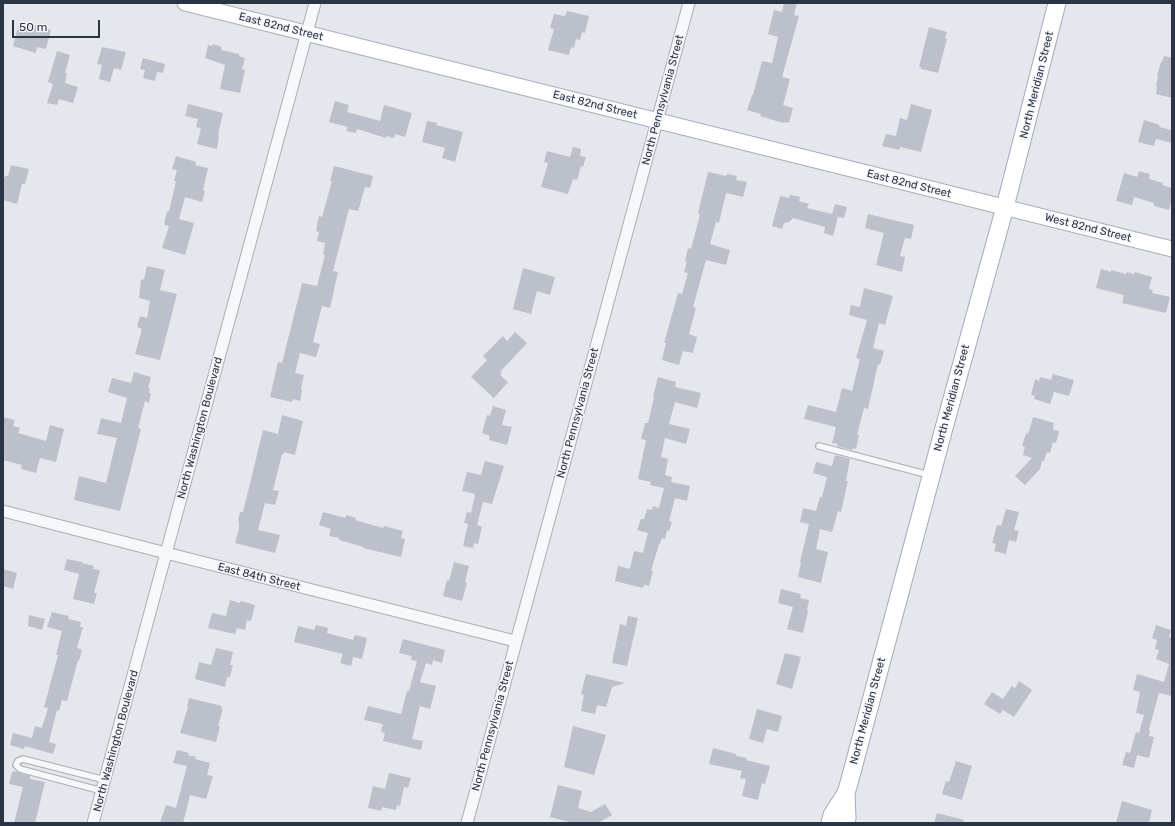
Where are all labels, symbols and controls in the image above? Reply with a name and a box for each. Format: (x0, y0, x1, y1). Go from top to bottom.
street label: East 82nd Street (237, 10, 325, 44)
scale bar (14, 12, 102, 38)
text: 50 m (19, 20, 47, 34)
street label: North Meridian Street (1017, 30, 1057, 140)
street label: North Pennsylvania Street (639, 33, 687, 167)
street label: East 82nd Street (551, 88, 639, 122)
street label: East 82nd Street (865, 167, 953, 201)
street label: West 82nd Street (1043, 211, 1133, 245)
street label: North Meridian Street (931, 343, 973, 453)
street label: North Pennsylvania Street (554, 346, 602, 480)
street label: North Washington Boulevard (175, 356, 225, 500)
street label: East 84th Street (216, 560, 302, 594)
street label: North Meridian Street (847, 656, 889, 766)
street label: North Pennsylvania Street (469, 659, 517, 793)
street label: North Washington Boulevard (91, 669, 141, 813)

